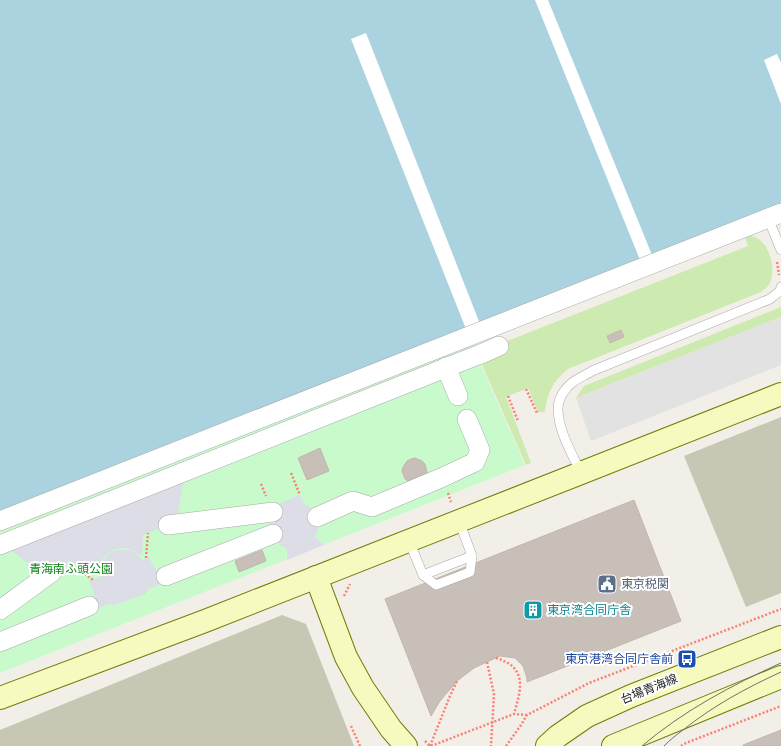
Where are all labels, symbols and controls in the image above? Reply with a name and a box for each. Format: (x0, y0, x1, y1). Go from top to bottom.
park label: 青海南ふ頭公園 (29, 562, 113, 576)
public building icon: 東京税関 (596, 573, 618, 595)
place label: 東京税関 (621, 577, 669, 591)
building icon: 東京湾合同庁舎 (522, 599, 544, 621)
place label: 東京湾合同庁舎 (547, 603, 631, 617)
bus stop icon: 東京港湾合同庁舎前 (676, 648, 698, 670)
place label: 東京港湾合同庁舎前 (565, 652, 673, 666)
street label: 台場青海線 (619, 671, 679, 707)

